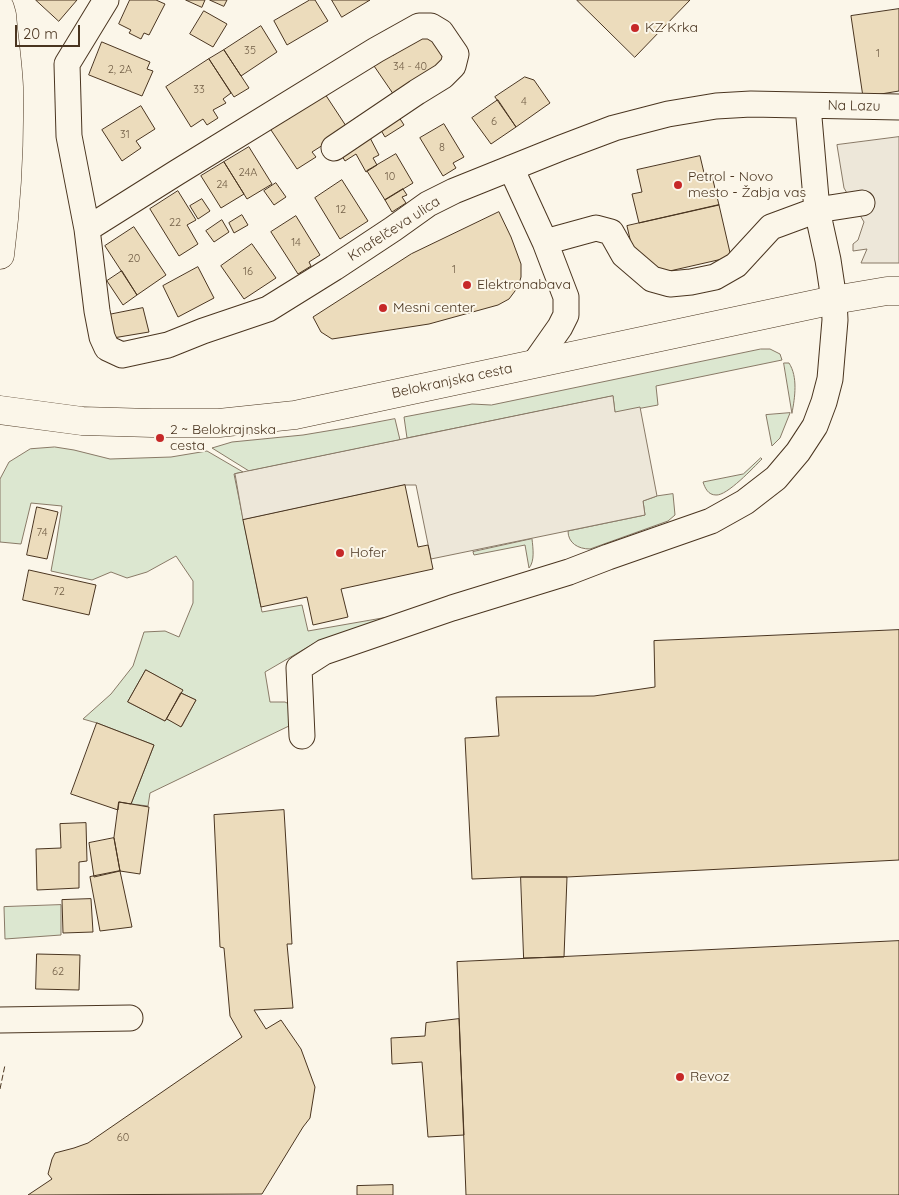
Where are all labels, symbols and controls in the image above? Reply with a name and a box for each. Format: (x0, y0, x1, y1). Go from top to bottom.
scale bar (18, 15, 82, 47)
place label: KZ Krka (645, 20, 698, 36)
marker: KZ Krka (629, 22, 641, 34)
text: 20 m (23, 24, 58, 43)
house number: 35 (244, 44, 256, 58)
house number: 1 (876, 47, 880, 61)
house number: 34 - 40 (393, 60, 427, 74)
house number: 2, 2A (108, 63, 132, 77)
house number: 33 (193, 83, 205, 97)
house number: 4 (521, 95, 527, 109)
street label: Na Lazu (827, 97, 881, 115)
house number: 6 (491, 115, 497, 129)
house number: 31 (120, 128, 130, 142)
house number: 8 (439, 141, 445, 155)
house number: 24A (239, 166, 257, 180)
place label: Petrol - Novo mesto - Žabja vas (688, 169, 806, 202)
house number: 10 (385, 170, 395, 184)
house number: 24 (216, 178, 228, 192)
marker: Petrol - Novo mesto - Žabja vas (672, 179, 684, 191)
street label: Knafelčeva ulica (345, 193, 443, 265)
house number: 12 (336, 203, 346, 217)
house number: 22 (169, 216, 181, 230)
house number: 14 (291, 236, 301, 250)
house number: 20 (128, 252, 140, 266)
house number: 1 (452, 263, 456, 277)
house number: 16 (243, 265, 253, 279)
place label: Elektronabava (477, 277, 571, 293)
marker: Elektronabava (461, 279, 473, 291)
place label: Mesni center (393, 300, 475, 316)
marker: Mesni center (377, 302, 389, 314)
street label: Belokranjska cesta (390, 360, 514, 402)
place label: 2 ~ Belokrajnska cesta (170, 422, 276, 454)
marker: 2 ~ Belokrajnska cesta (154, 432, 166, 444)
house number: 74 (37, 526, 47, 540)
place label: Hofer (350, 545, 386, 561)
marker: Hofer (334, 547, 346, 559)
house number: 72 (53, 585, 65, 599)
house number: 62 (52, 965, 64, 979)
place label: Revoz (690, 1069, 730, 1085)
marker: Revoz (674, 1071, 686, 1083)
house number: 60 (117, 1131, 129, 1145)

